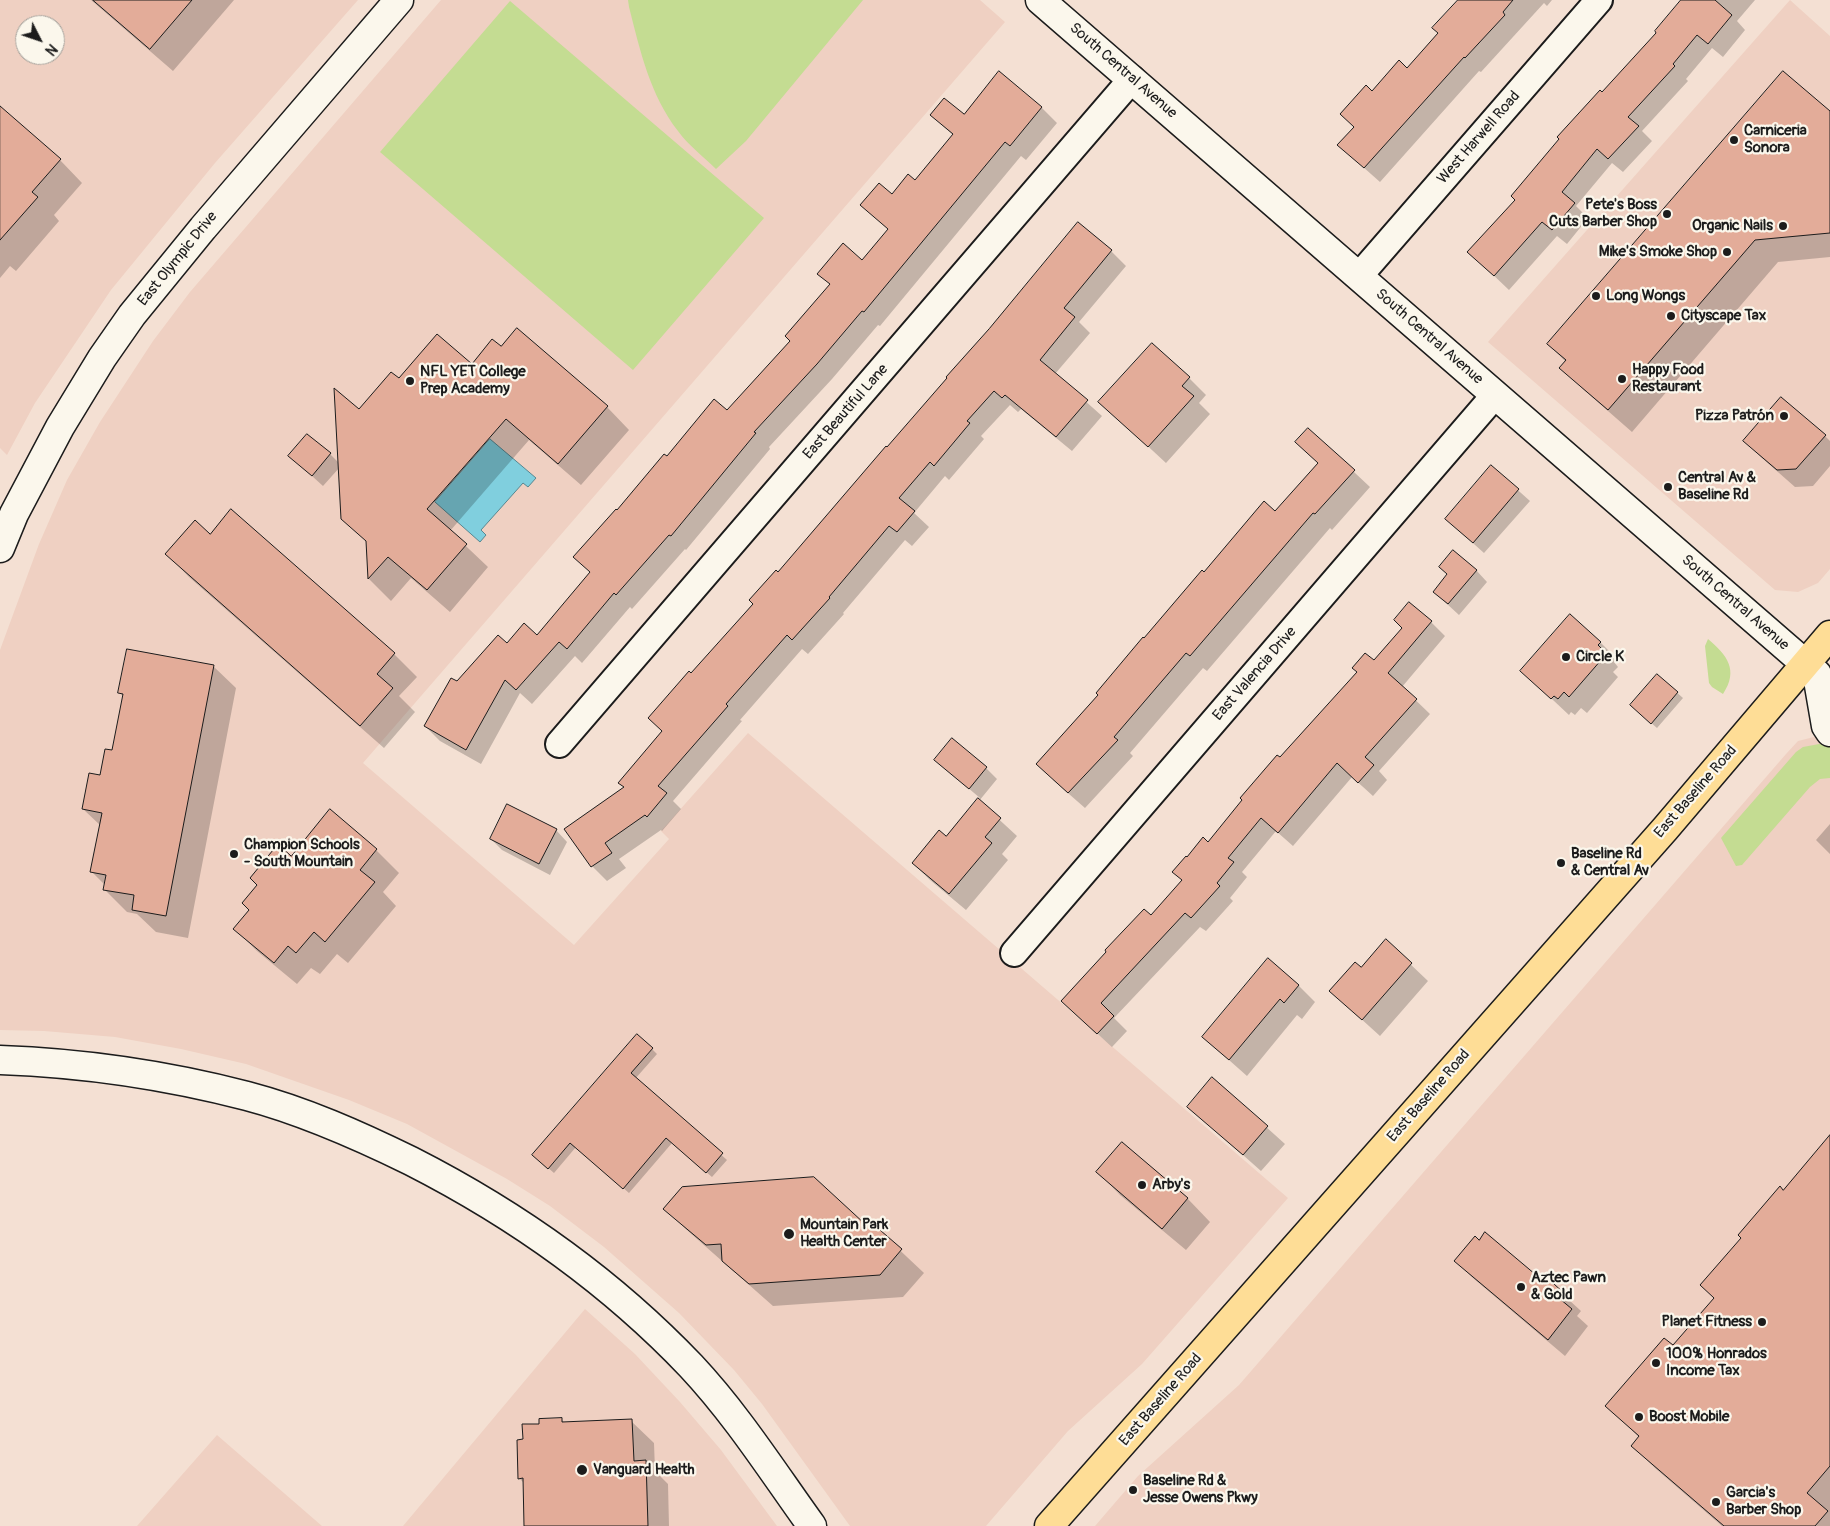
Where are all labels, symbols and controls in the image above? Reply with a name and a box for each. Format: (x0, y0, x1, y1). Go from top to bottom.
north arrow (15, 15, 65, 65)
street label: South Central Avenue (1066, 19, 1180, 123)
text: N (41, 40, 60, 59)
street label: West Harwell Road (1434, 88, 1524, 188)
place label: Carniceria Sonora (1744, 122, 1807, 157)
marker: Carniceria Sonora (1728, 134, 1740, 146)
place label: Pete's Boss Cuts Barber Shop (1549, 196, 1657, 231)
street label: East Olympic Drive (134, 208, 222, 310)
marker: Pete's Boss Cuts Barber Shop (1661, 208, 1673, 220)
place label: Organic Nails (1692, 217, 1773, 235)
marker: Organic Nails (1777, 220, 1789, 232)
place label: Mike's Smoke Shop (1599, 243, 1717, 261)
marker: Mike's Smoke Shop (1721, 246, 1733, 258)
street label: South Central Avenue (1372, 285, 1486, 389)
place label: Long Wongs (1606, 287, 1685, 305)
marker: Long Wongs (1590, 290, 1602, 302)
place label: Cityscape Tax (1681, 307, 1766, 325)
marker: Cityscape Tax (1665, 310, 1677, 322)
street label: East Beautiful Lane (800, 361, 892, 463)
place label: Happy Food Restaurant (1632, 361, 1704, 396)
place label: NFL YET College Prep Academy (420, 363, 526, 398)
marker: Happy Food Restaurant (1616, 373, 1628, 385)
marker: NFL YET College Prep Academy (404, 375, 416, 387)
place label: Pizza Patrón (1695, 407, 1774, 425)
marker: Pizza Patrón (1778, 410, 1790, 422)
place label: Central Av & Baseline Rd (1678, 469, 1756, 504)
marker: Central Av & Baseline Rd (1662, 481, 1674, 493)
street label: South Central Avenue (1678, 551, 1792, 655)
street label: East Valencia Drive (1209, 623, 1301, 725)
place label: Circle K (1576, 648, 1624, 666)
marker: Circle K (1560, 651, 1572, 663)
street label: East Baseline Road (1651, 742, 1741, 842)
place label: Champion Schools - South Mountain (244, 836, 360, 871)
place label: Baseline Rd & Central Av (1571, 845, 1649, 880)
marker: Champion Schools - South Mountain (228, 848, 240, 860)
marker: Baseline Rd & Central Av (1555, 857, 1567, 869)
street label: East Baseline Road (1384, 1046, 1474, 1146)
place label: Arby's (1152, 1176, 1190, 1194)
marker: Arby's (1136, 1179, 1148, 1191)
place label: Mountain Park Health Center (800, 1216, 888, 1251)
marker: Mountain Park Health Center (782, 1227, 796, 1241)
place label: Aztec Pawn & Gold (1531, 1269, 1606, 1304)
marker: Aztec Pawn & Gold (1515, 1281, 1527, 1293)
place label: Planet Fitness (1661, 1313, 1752, 1331)
marker: Planet Fitness (1756, 1316, 1768, 1328)
place label: 100% Honrados Income Tax (1666, 1345, 1767, 1380)
street label: East Baseline Road (1116, 1350, 1206, 1450)
marker: 100% Honrados Income Tax (1650, 1357, 1662, 1369)
place label: Boost Mobile (1649, 1408, 1729, 1426)
marker: Boost Mobile (1633, 1411, 1645, 1423)
place label: Vanguard Health (593, 1461, 695, 1479)
marker: Vanguard Health (575, 1463, 589, 1477)
place label: Baseline Rd & Jesse Owens Pkwy (1143, 1472, 1258, 1507)
marker: Baseline Rd & Jesse Owens Pkwy (1127, 1484, 1139, 1496)
place label: Garcia's Barber Shop (1726, 1484, 1801, 1519)
marker: Garcia's Barber Shop (1710, 1496, 1722, 1508)

